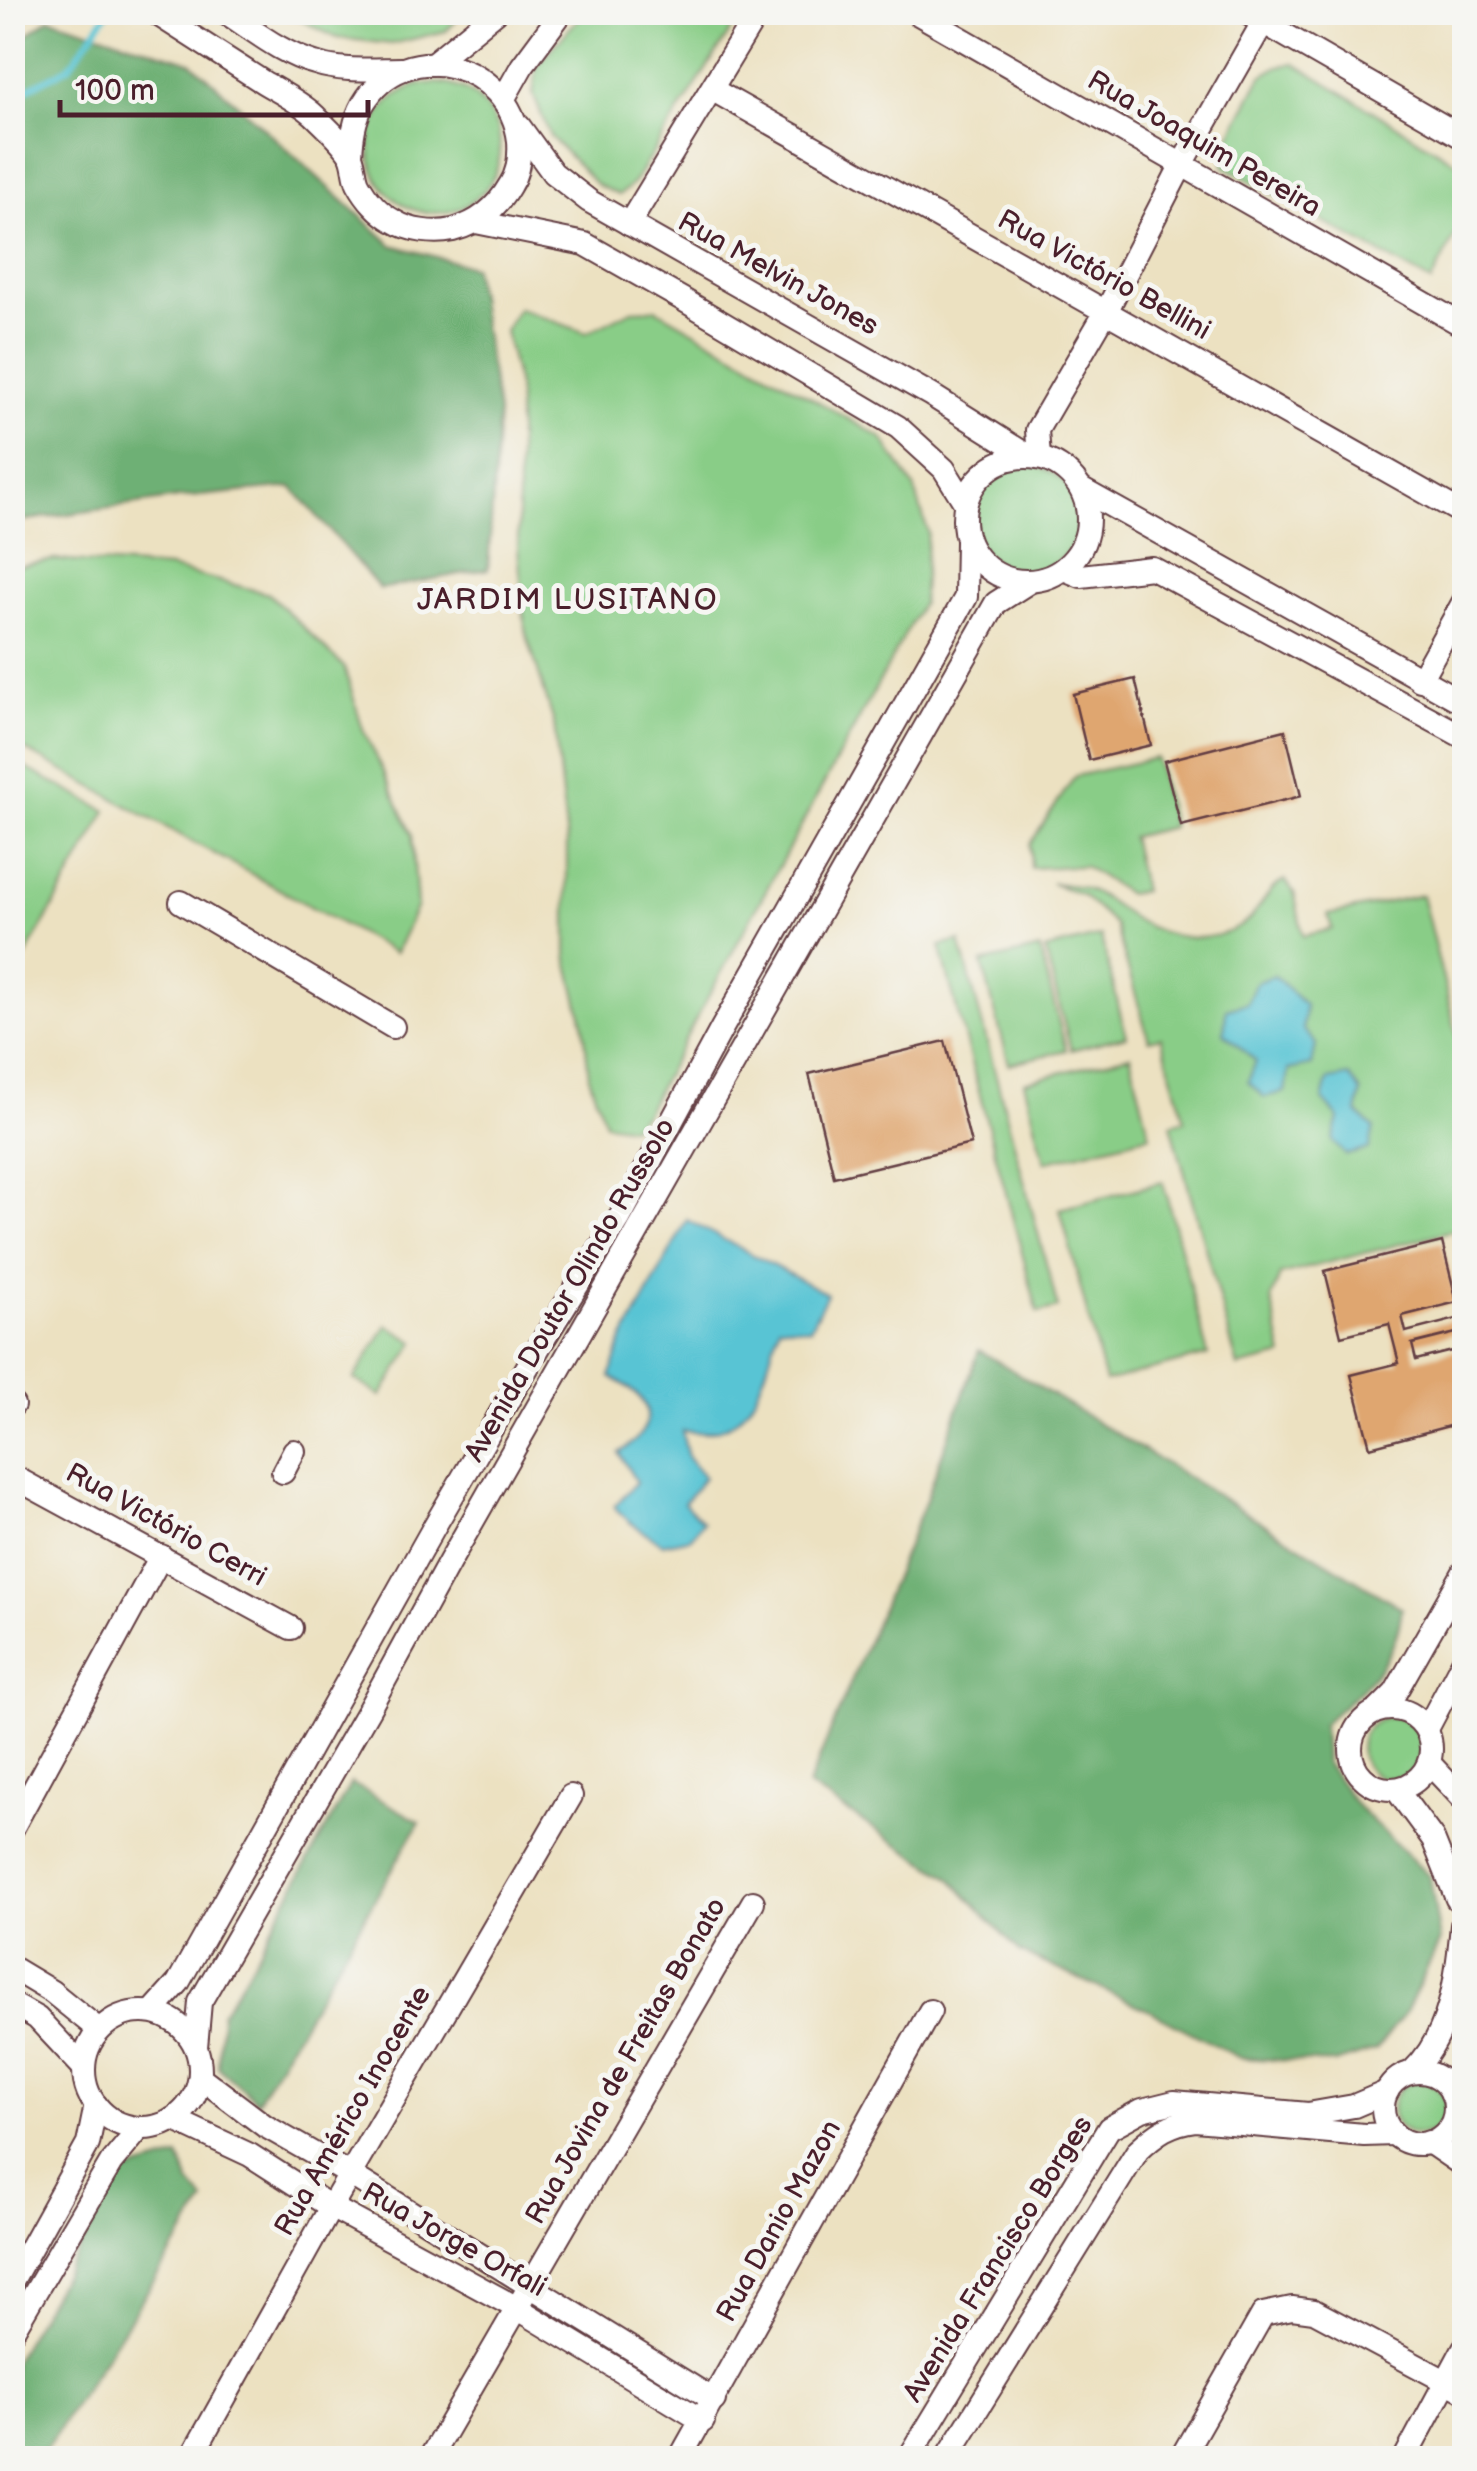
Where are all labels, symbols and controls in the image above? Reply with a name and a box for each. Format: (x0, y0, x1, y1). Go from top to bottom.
scale bar (60, 55, 368, 117)
street label: Rua Joaquim Pereira (1082, 64, 1326, 224)
text: 100 m (75, 73, 155, 109)
street label: Rua Victório Bellini (992, 203, 1216, 347)
street label: Rua Melvin Jones (672, 205, 884, 343)
district label: JARDIM LUSITANO (417, 582, 719, 618)
street label: Avenida Doutor Olindo Russolo (458, 1112, 682, 1468)
street label: Rua Victório Cerri (60, 1456, 272, 1594)
street label: Rua Jovina de Freitas Bonato (519, 1892, 733, 2230)
street label: Rua Américo Inocente (268, 1980, 438, 2242)
street label: Avenida Francisco Borges (896, 2110, 1100, 2408)
street label: Rua Danio Mazon (710, 2114, 848, 2328)
street label: Rua Jorge Orfali (356, 2176, 552, 2304)

